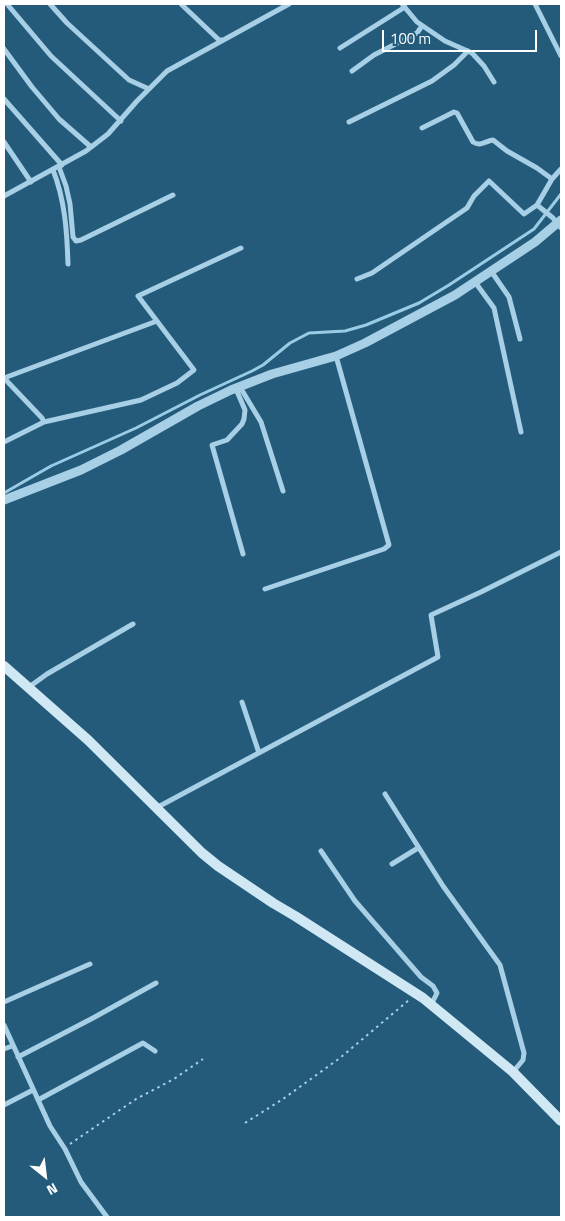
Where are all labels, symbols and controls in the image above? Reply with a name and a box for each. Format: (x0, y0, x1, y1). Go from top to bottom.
scale bar (385, 20, 540, 52)
text: 100 m (390, 27, 431, 50)
north arrow (20, 1151, 70, 1201)
text: N (43, 1178, 62, 1201)

